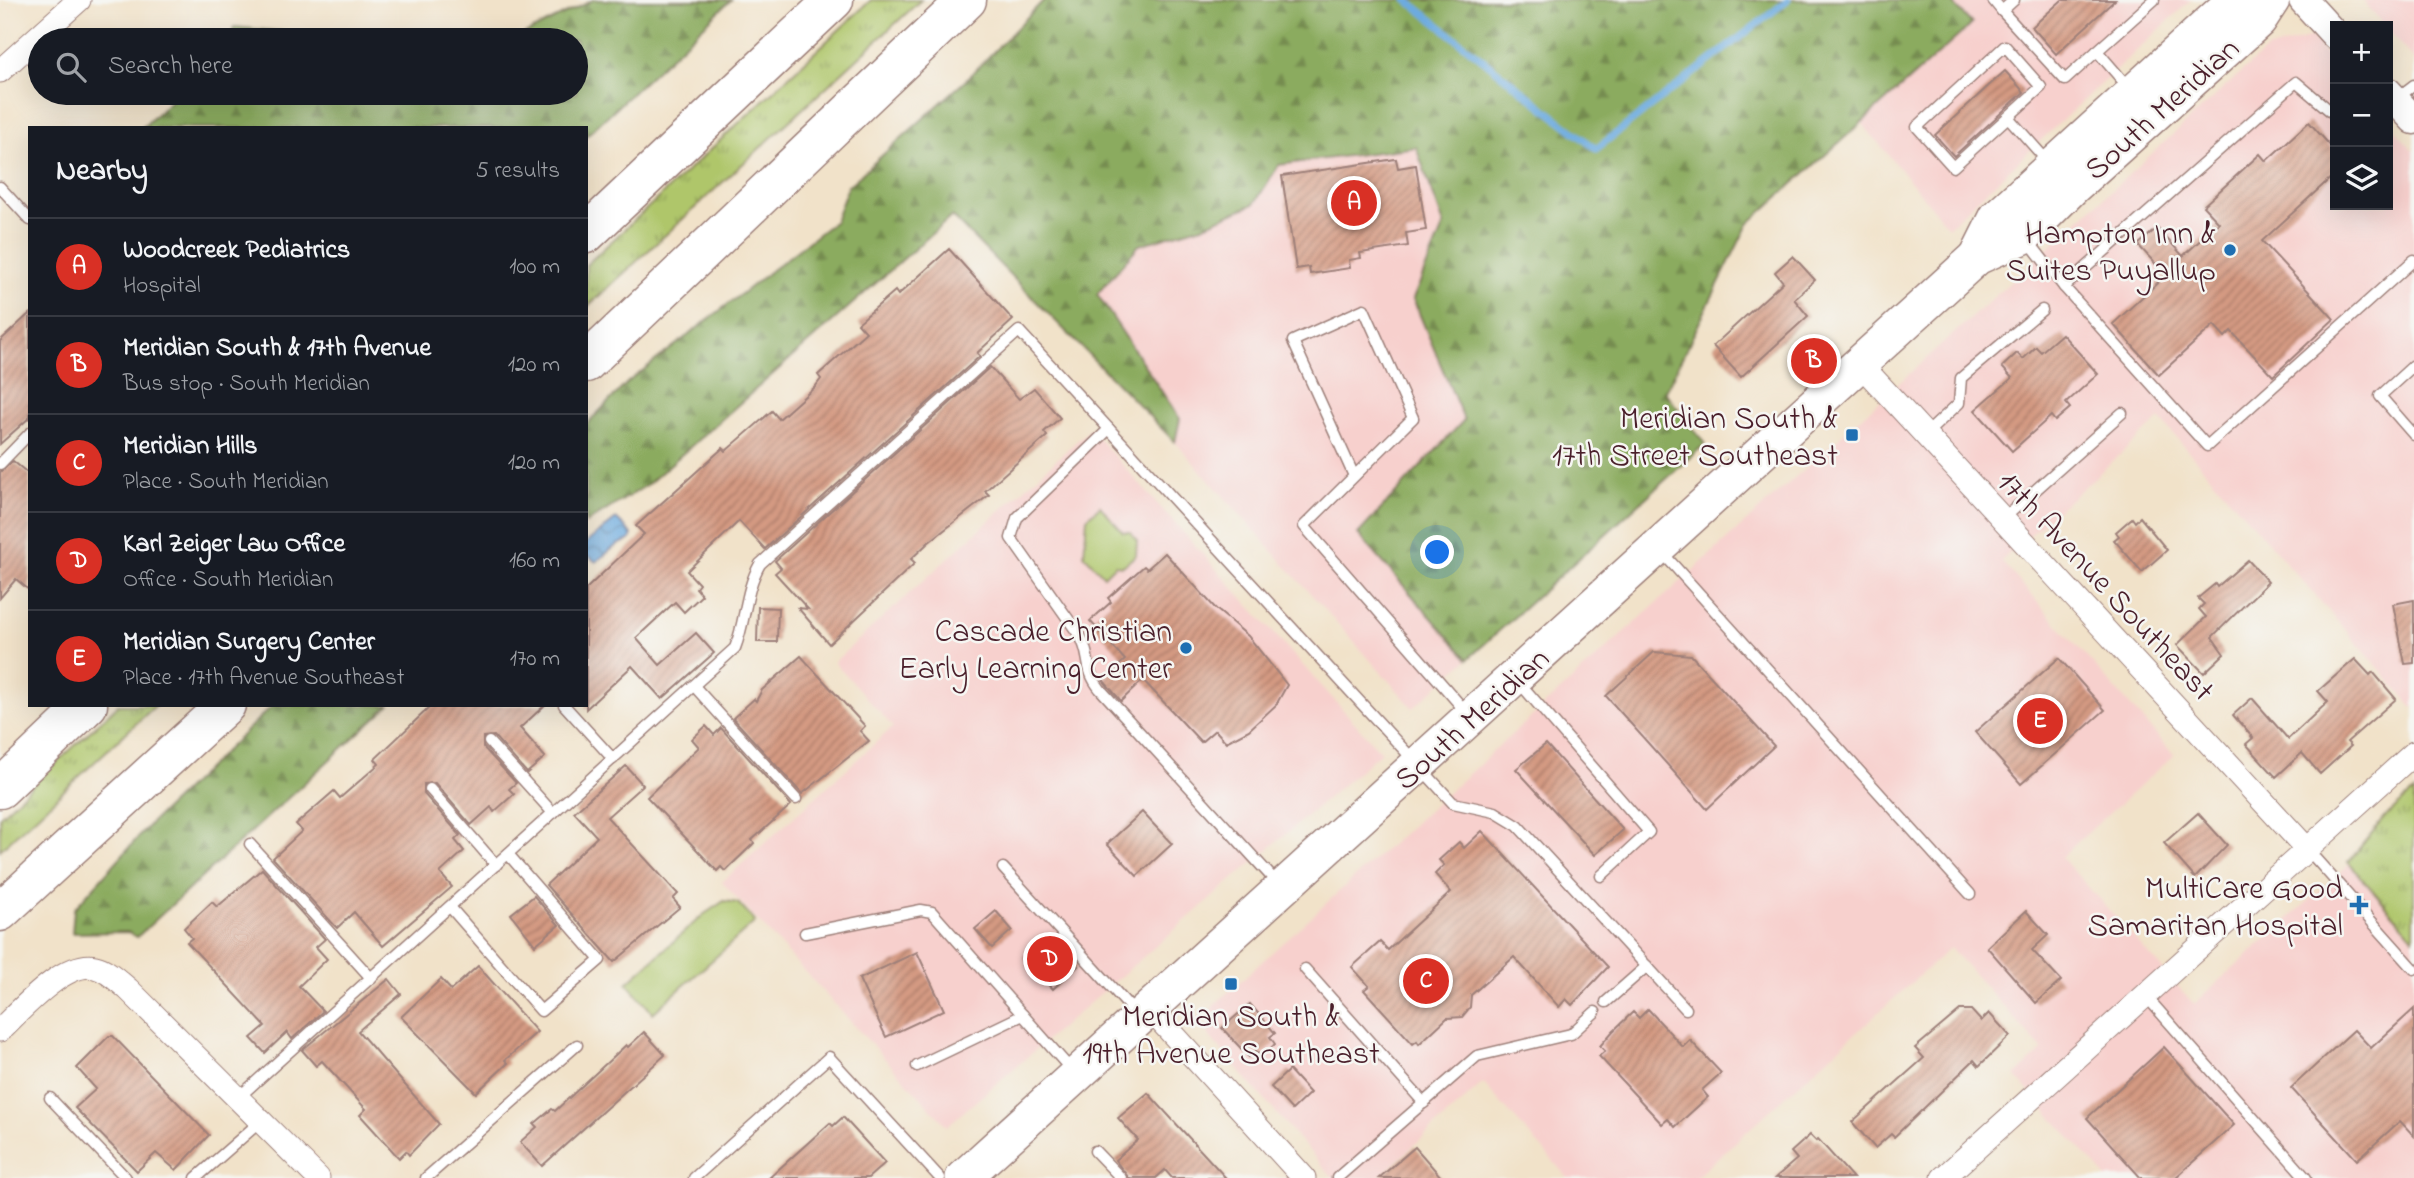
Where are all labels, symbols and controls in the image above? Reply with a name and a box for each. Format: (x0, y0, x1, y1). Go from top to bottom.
map controls (2330, 21, 2393, 210)
button: + (2330, 21, 2393, 84)
search box (28, 28, 588, 105)
street label: South Meridian (2075, 28, 2252, 194)
icon: search (52, 48, 90, 86)
text: Search here (108, 48, 233, 86)
button: − (2330, 84, 2393, 147)
button: layers (2330, 147, 2393, 210)
text: Nearby (56, 150, 148, 194)
text: 5 results (476, 155, 560, 188)
pin: A (1331, 177, 1377, 229)
place label: Hampton Inn & Suites Puyallup (2006, 212, 2216, 296)
text: Woodcreek Pediatrics (123, 232, 350, 270)
marker: Hampton Inn & Suites Puyallup (2222, 242, 2238, 258)
text: A (72, 251, 86, 284)
text: 100 m (509, 251, 560, 284)
text: Hospital (123, 270, 201, 303)
text: Meridian South & 17th Avenue (123, 330, 431, 368)
pin: B (1791, 335, 1837, 387)
text: B (71, 349, 87, 382)
text: 120 m (508, 349, 560, 382)
text: Bus stop · South Meridian (123, 368, 370, 401)
place label: Meridian South & 17th Street Southeast (1552, 397, 1838, 481)
marker: Meridian South & 17th Street Southeast (1844, 427, 1860, 443)
text: Meridian Hills (123, 428, 258, 466)
text: C (73, 447, 85, 480)
text: 120 m (508, 447, 560, 480)
street label: 17th Avenue Southeast (1985, 461, 2224, 714)
text: Place · South Meridian (123, 466, 329, 499)
text: Karl Zeiger Law Office (123, 526, 345, 564)
your location (1420, 535, 1454, 569)
text: D (71, 545, 87, 578)
text: 160 m (509, 545, 560, 578)
text: Office · South Meridian (123, 564, 333, 597)
place label: Cascade Christian Early Learning Center (898, 610, 1172, 694)
text: Meridian Surgery Center (123, 624, 375, 662)
street label: South Meridian (1385, 638, 1562, 804)
marker: Cascade Christian Early Learning Center (1178, 640, 1194, 656)
text: E (72, 643, 86, 676)
text: 170 m (510, 643, 560, 676)
text: Place · 17th Avenue Southeast (123, 662, 404, 695)
pin: E (2017, 695, 2063, 747)
place label: MultiCare Good Samaritan Hospital (2087, 867, 2343, 951)
marker: MultiCare Good Samaritan Hospital (2349, 895, 2369, 915)
pin: D (1027, 933, 1073, 985)
pin: C (1403, 955, 1449, 1007)
marker: Meridian South & 19th Avenue Southeast (1223, 976, 1239, 992)
place label: Meridian South & 19th Avenue Southeast (1082, 995, 1380, 1079)

